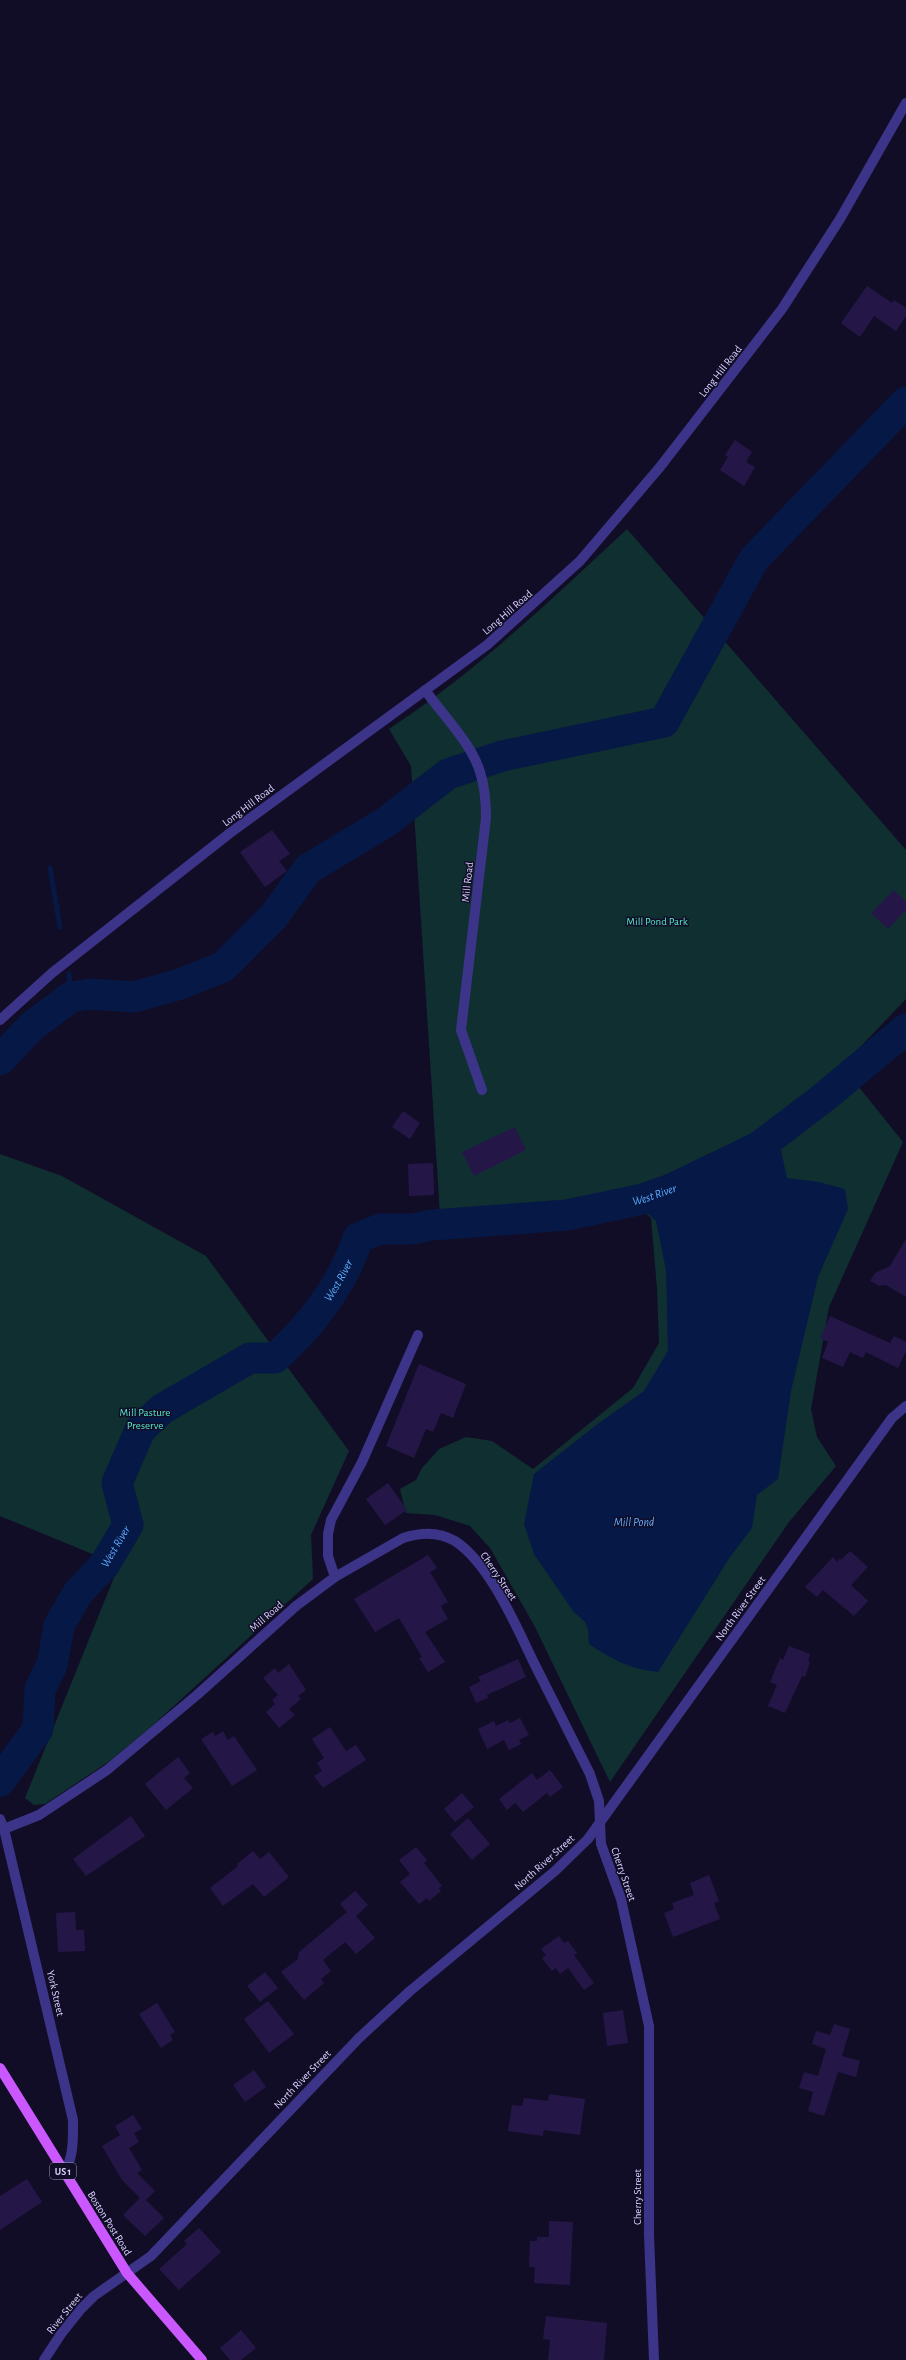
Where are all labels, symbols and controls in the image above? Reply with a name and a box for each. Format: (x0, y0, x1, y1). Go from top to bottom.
street label: Long Hill Road (697, 343, 744, 399)
street label: Long Hill Road (480, 588, 535, 637)
street label: Long Hill Road (220, 782, 277, 828)
street label: Mill Road (460, 861, 475, 903)
park label: Mill Pond Park (626, 916, 688, 927)
water label: West River (631, 1181, 679, 1207)
water label: West River (322, 1257, 355, 1303)
park label: Mill Pasture Preserve (120, 1407, 170, 1431)
water label: Mill Pond (614, 1516, 655, 1528)
water label: West River (99, 1523, 133, 1569)
street label: Cherry Street (478, 1550, 519, 1603)
street label: North River Street (713, 1574, 768, 1643)
street label: Mill Road (247, 1599, 285, 1634)
street label: North River Street (512, 1832, 577, 1892)
street label: Cherry Street (609, 1846, 638, 1903)
street label: York Street (45, 1969, 66, 2018)
street label: North River Street (272, 2048, 333, 2111)
road number: US 1 (50, 2163, 76, 2179)
street label: Cherry Street (632, 2168, 643, 2225)
street label: Boston Post Road (85, 2189, 134, 2258)
street label: River Street (45, 2290, 85, 2336)

